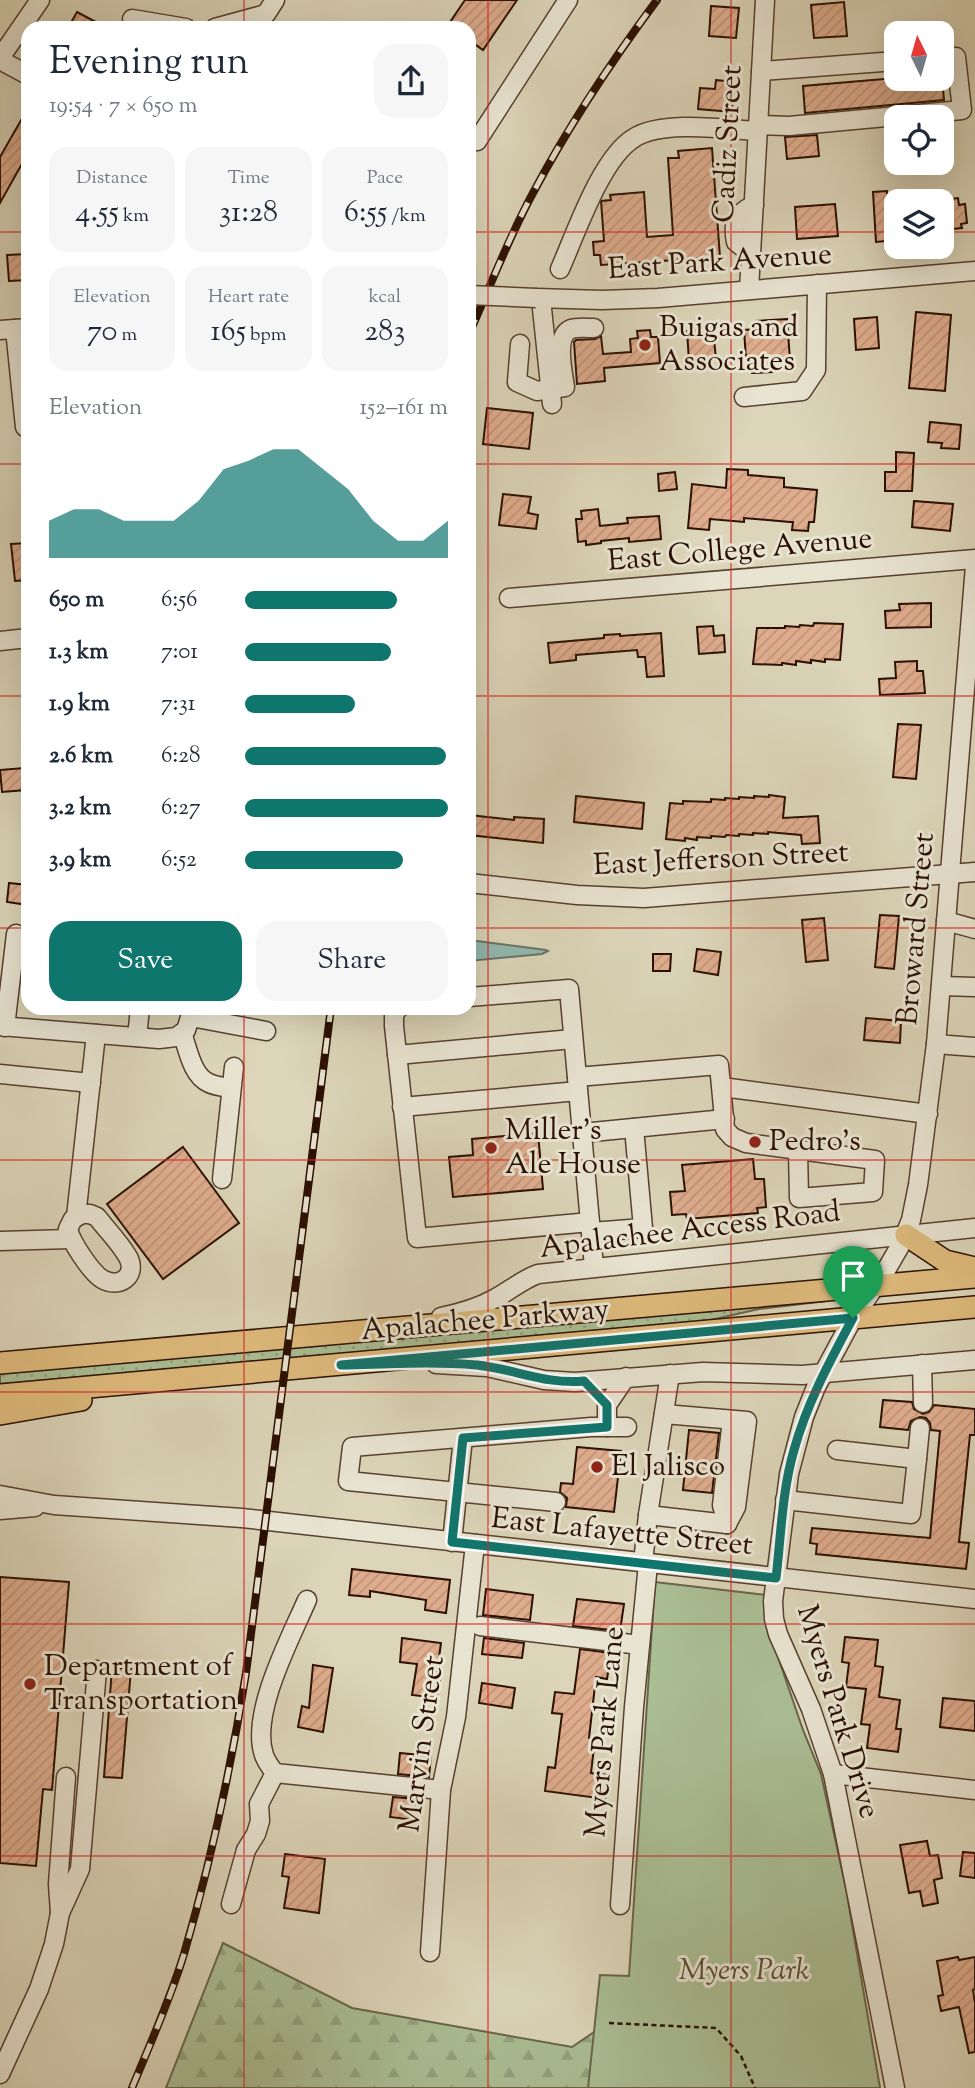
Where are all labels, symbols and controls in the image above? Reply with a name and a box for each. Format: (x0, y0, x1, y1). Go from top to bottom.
north arrow (884, 21, 954, 91)
map controls (884, 21, 954, 259)
text: Evening run (49, 37, 249, 91)
button: share (374, 44, 448, 118)
street label: Cadiz Street (703, 64, 755, 224)
text: 19:54 · 7 × 650 m (49, 90, 198, 123)
button: locate (884, 105, 954, 175)
text: Distance (76, 165, 148, 192)
text: Time (227, 165, 270, 192)
text: Pace (367, 165, 403, 192)
button: layers (884, 189, 954, 259)
text: 4.55 (75, 192, 119, 235)
text: 31:28 (219, 192, 278, 235)
text: 6:55 (344, 192, 387, 235)
text: km (119, 203, 149, 230)
text: /km (387, 203, 426, 230)
street label: East Park Avenue (607, 234, 833, 292)
text: Elevation (74, 284, 151, 311)
text: Heart rate (208, 284, 289, 311)
text: kcal (369, 284, 401, 311)
place label: Buigas and Associates (659, 307, 798, 384)
text: 70 (87, 311, 117, 354)
text: 165 (211, 311, 246, 354)
text: 283 (364, 311, 405, 354)
text: m (117, 322, 137, 349)
text: bpm (246, 322, 286, 349)
marker: Buigas and Associates (637, 337, 653, 353)
text: Elevation (49, 392, 142, 425)
text: 152–161 m (360, 392, 448, 425)
street label: East College Avenue (606, 518, 874, 584)
text: 650 m (49, 584, 104, 617)
text: 6:56 (161, 584, 197, 617)
text: 1.3 km (49, 636, 108, 669)
text: 7:01 (161, 636, 198, 669)
text: 1.9 km (49, 688, 110, 721)
text: 7:31 (161, 688, 196, 721)
text: 2.6 km (49, 740, 113, 773)
text: 6:28 (161, 740, 200, 773)
text: 3.2 km (49, 792, 111, 825)
text: 6:27 (161, 792, 200, 825)
street label: Broward Street (887, 831, 947, 1027)
street label: East Jefferson Street (592, 832, 850, 888)
text: 3.9 km (49, 844, 111, 877)
text: 6:52 (161, 844, 197, 877)
button: Save (49, 921, 242, 1001)
button: Share (256, 921, 448, 1001)
place label: Miller's Ale House (505, 1110, 641, 1187)
place label: Pedro's (769, 1121, 861, 1164)
marker: Pedro's (747, 1134, 763, 1150)
marker: Miller's Ale House (483, 1140, 499, 1156)
street label: Apalachee Access Road (537, 1191, 843, 1271)
pin (823, 1246, 883, 1318)
icon: arrive (834, 1257, 872, 1295)
street label: Apalachee Parkway (359, 1289, 611, 1353)
place label: El Jalisco (611, 1446, 725, 1489)
marker: El Jalisco (589, 1459, 605, 1475)
street label: East Lafayette Street (489, 1498, 755, 1568)
street label: Myers Park Drive (784, 1600, 890, 1824)
street label: Myers Park Lane (575, 1625, 637, 1839)
place label: Department of Transportation (44, 1646, 238, 1723)
street label: Marvin Street (389, 1653, 457, 1835)
marker: Department of Transportation (22, 1676, 38, 1692)
park label: Myers Park (679, 1950, 809, 1993)

